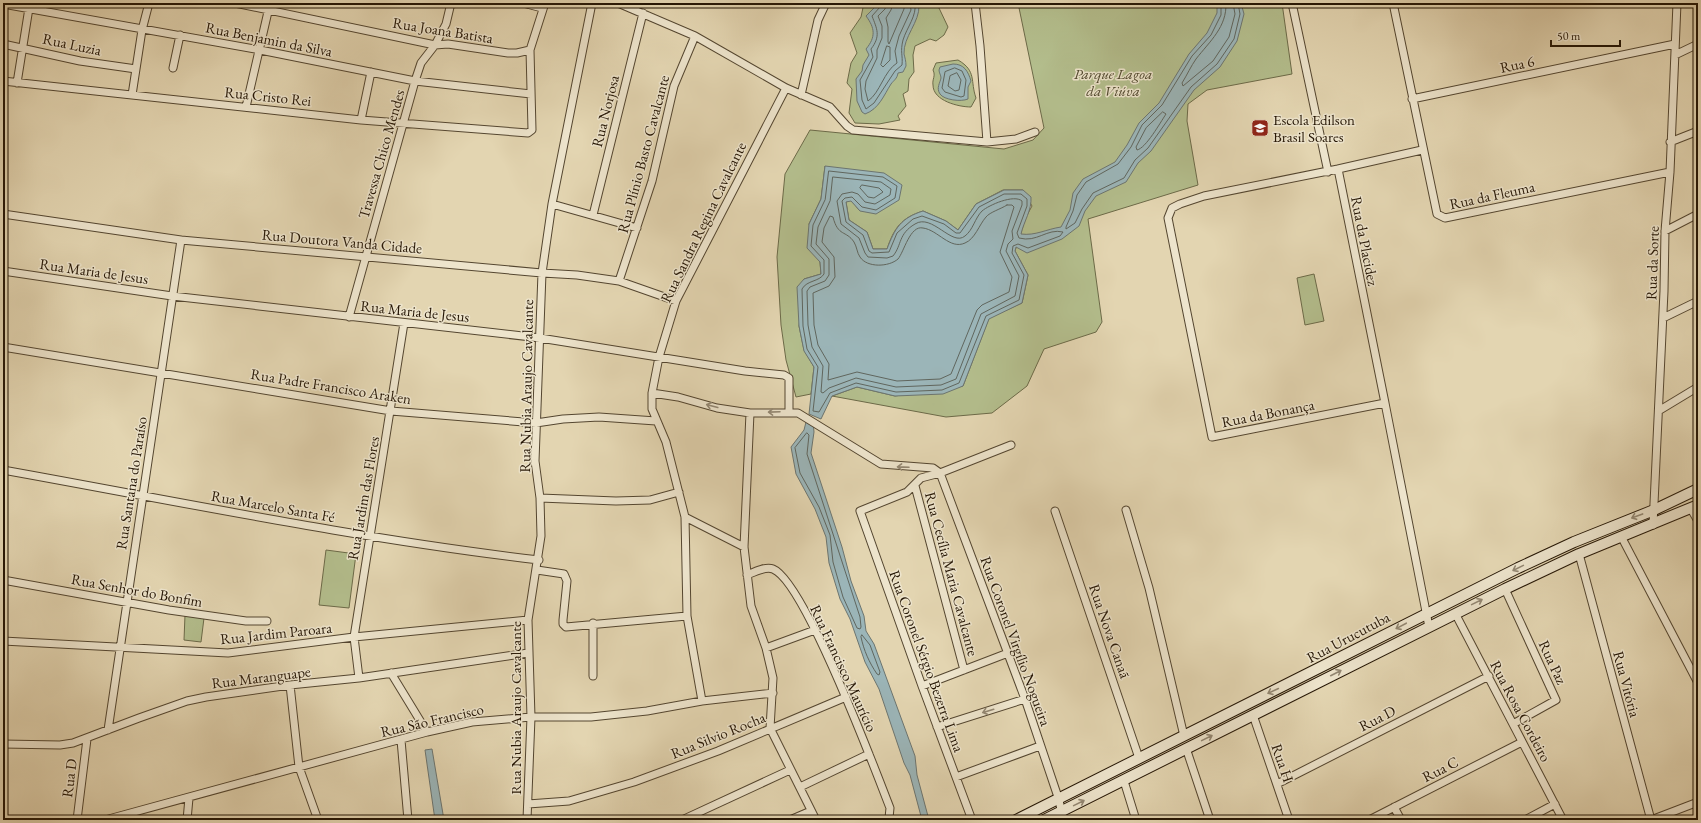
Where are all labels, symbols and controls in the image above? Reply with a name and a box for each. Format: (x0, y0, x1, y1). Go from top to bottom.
street label: Rua Joana Batista (391, 13, 495, 47)
street label: Rua Benjamin da Silva (204, 17, 334, 61)
scale bar (1551, 22, 1620, 48)
text: 50 m (1557, 28, 1581, 44)
street label: Rua Luzia (41, 29, 103, 59)
street label: Rua 6 (1498, 51, 1536, 77)
park label: Parque Lagoa da Viúva (1074, 64, 1152, 100)
street label: Rua Norjosa (587, 73, 623, 149)
street label: Rua Plínio Basto Cavalcante (613, 73, 673, 235)
street label: Rua Cristo Rei (224, 82, 313, 110)
street label: Travessa Chico Mendes (353, 87, 409, 221)
place label: Escola Edilson Brasil Soares (1273, 110, 1355, 146)
school or university icon: Escola Edilson Brasil Soares (1250, 118, 1270, 138)
street label: Rua Sandra Regina Cavalcante (656, 138, 750, 305)
street label: Rua da Fleuma (1448, 177, 1536, 213)
street label: Rua da Placidez (1347, 195, 1383, 288)
street label: Rua Doutora Vanda Cidade (261, 225, 423, 257)
street label: Rua da Sorte (1641, 225, 1663, 300)
street label: Rua Maria de Jesus (38, 254, 150, 288)
street label: Rua Maria de Jesus (360, 296, 471, 326)
street label: Rua Nubia Araujo Cavalcante (515, 299, 537, 473)
street label: Rua Padre Francisco Araken (249, 364, 413, 408)
street label: Rua da Bonança (1220, 395, 1316, 431)
one-way arrow (705, 402, 718, 410)
one-way arrow (768, 408, 781, 416)
street label: Rua Santana do Paraíso (111, 415, 151, 551)
street label: Rua Jardim das Flores (343, 434, 383, 561)
one-way arrow (897, 463, 910, 471)
street label: Rua Marcelo Santa Fé (210, 486, 336, 526)
street label: Rua Cecília Maria Cavalcante (921, 490, 983, 658)
one-way arrow (1631, 513, 1643, 521)
street label: Rua Coronel Virgílio Nogueira (976, 554, 1056, 728)
one-way arrow (1512, 565, 1524, 572)
street label: Rua Coronel Sérgio Bezerra Lima (885, 567, 969, 755)
street label: Rua Senhor do Bonfim (70, 569, 205, 611)
street label: Rua Nova Canaã (1085, 581, 1135, 681)
one-way arrow (1471, 598, 1483, 606)
street label: Rua Francisco Maurício (806, 601, 882, 735)
street label: Rua Urucutuba (1303, 607, 1393, 667)
street label: Rua Jardim Paroara (219, 618, 333, 648)
street label: Rua Nubia Araujo Cavalcante (506, 621, 525, 795)
one-way arrow (1395, 623, 1407, 630)
street label: Rua Paz (1535, 637, 1572, 687)
street label: Rua Vitória (1609, 649, 1645, 719)
street label: Rua Rosa Cordeiro (1486, 657, 1556, 765)
street label: Rua Maranguape (210, 661, 312, 693)
one-way arrow (1330, 669, 1342, 677)
one-way arrow (1267, 688, 1279, 695)
street label: Rua São Francisco (379, 699, 485, 741)
street label: Rua D (1355, 701, 1399, 735)
street label: Rua Silvio Rocha (668, 707, 768, 763)
one-way arrow (981, 708, 994, 715)
one-way arrow (1201, 734, 1213, 741)
street label: Rua H (1268, 741, 1298, 785)
street label: Rua C (1419, 752, 1461, 786)
street label: Rua D (57, 758, 81, 798)
one-way arrow (1073, 798, 1085, 806)

